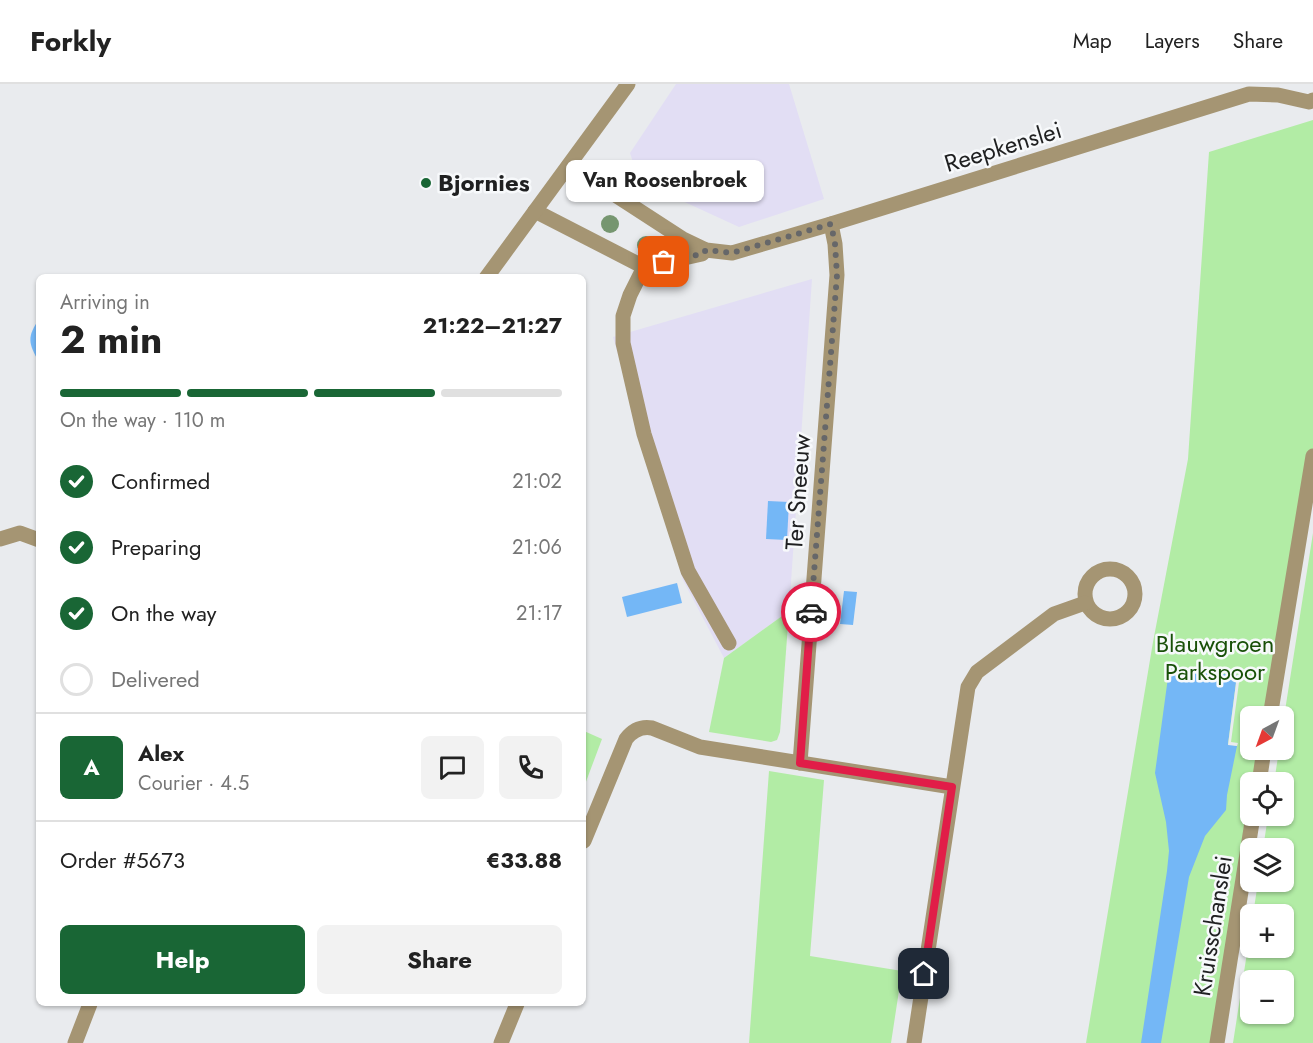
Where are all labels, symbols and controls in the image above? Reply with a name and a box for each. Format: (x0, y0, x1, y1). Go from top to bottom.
text: Forkly (30, 21, 111, 62)
text: Map (1073, 26, 1112, 56)
text: Layers (1145, 26, 1200, 56)
text: Share (1233, 26, 1283, 56)
street label: Reepkenslei (940, 112, 1066, 181)
callout: Van Roosenbroek (565, 160, 763, 202)
place label: Bjornies (438, 165, 530, 200)
text: Van Roosenbroek (583, 166, 747, 195)
marker: Bjornies (419, 176, 433, 190)
pin (638, 236, 689, 287)
icon: bag (647, 245, 680, 278)
text: Arriving in (60, 288, 150, 317)
text: 21:22–21:27 (423, 309, 562, 341)
text: 2 min (60, 311, 162, 368)
text: On the way · 110 m (60, 406, 225, 435)
street label: Ter Sneeuw (776, 432, 819, 551)
icon: check (60, 465, 93, 498)
text: Confirmed (111, 465, 210, 497)
text: 21:02 (512, 467, 562, 496)
icon: check (60, 531, 93, 564)
text: Preparing (111, 531, 202, 563)
text: 21:06 (512, 533, 562, 562)
courier (781, 582, 841, 642)
icon: car (795, 596, 828, 629)
icon: check (60, 597, 93, 630)
text: On the way (111, 597, 216, 629)
text: 21:17 (516, 599, 562, 628)
park label: Blauwgroen Parkspoor (1156, 626, 1274, 689)
text: Delivered (111, 663, 200, 695)
north arrow (1240, 706, 1294, 760)
map controls (1240, 706, 1294, 1024)
button: chat (421, 736, 484, 799)
button: phone (499, 736, 562, 799)
text: Alex (138, 737, 184, 769)
text: A (83, 751, 100, 783)
text: Courier · 4.5 (138, 769, 249, 798)
button: locate (1240, 772, 1294, 826)
button: layers (1240, 838, 1294, 892)
text: Order #5673 (60, 844, 185, 876)
text: €33.88 (486, 844, 562, 876)
street label: Kruisschanslei (1184, 853, 1241, 999)
button: + (1240, 904, 1294, 958)
button: Help (60, 925, 305, 994)
button: Share (317, 925, 562, 994)
pin (898, 948, 949, 999)
icon: home (907, 957, 940, 990)
button: − (1240, 970, 1294, 1024)

